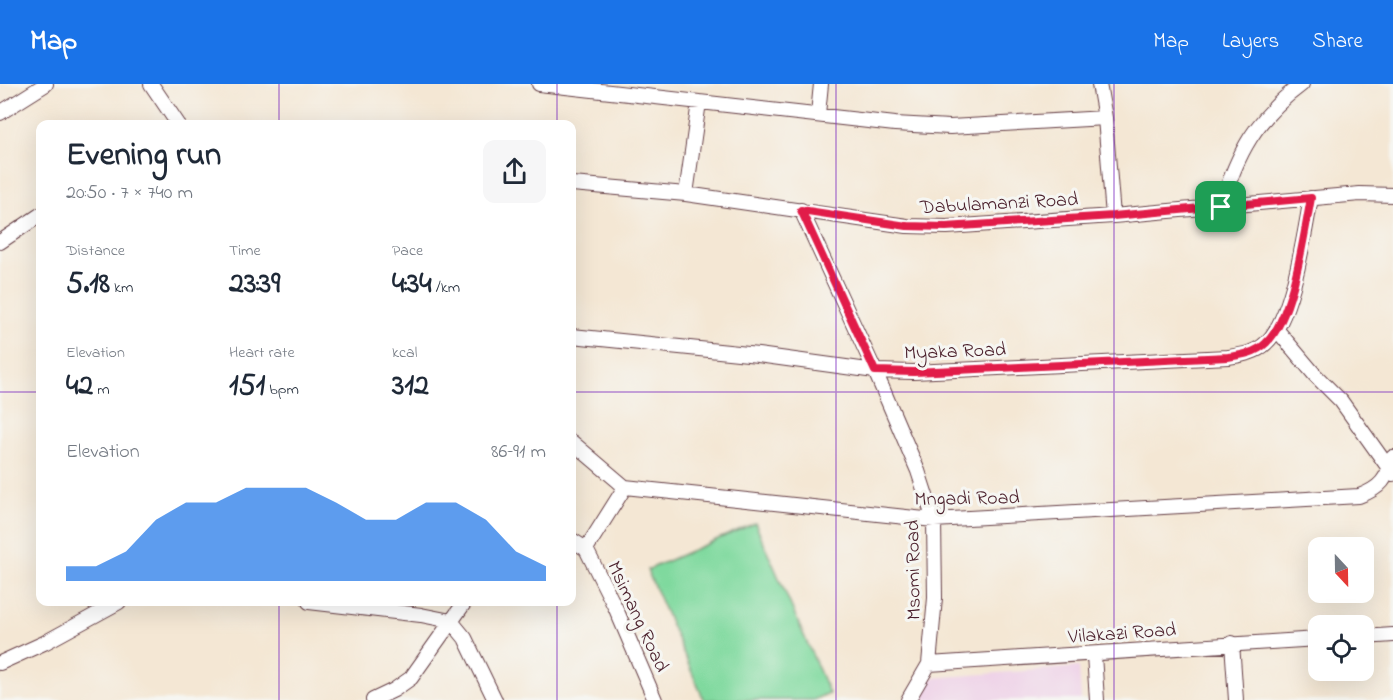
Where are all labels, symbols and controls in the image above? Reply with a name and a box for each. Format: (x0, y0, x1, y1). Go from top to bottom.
text: Map (30, 22, 77, 63)
text: Map (1153, 27, 1189, 57)
text: Layers (1222, 27, 1279, 57)
text: Share (1312, 27, 1363, 57)
text: Evening run (66, 132, 221, 180)
button: share (483, 140, 546, 203)
text: 20:50 · 7 × 740 m (66, 179, 193, 208)
pin (1195, 181, 1246, 232)
street label: Dabulamanzi Road (918, 186, 1079, 223)
icon: arrive (1204, 190, 1237, 223)
text: Distance (66, 239, 125, 263)
text: Time (229, 239, 261, 263)
text: Pace (392, 239, 423, 263)
text: 5.18 (66, 263, 110, 307)
text: 23:39 (229, 263, 280, 307)
text: 4:34 (392, 263, 432, 307)
text: km (110, 276, 134, 300)
text: /km (432, 276, 460, 300)
street label: Myaka Road (904, 336, 1007, 369)
text: Elevation (66, 341, 125, 365)
text: Heart rate (229, 341, 295, 365)
text: kcal (392, 341, 417, 365)
text: 42 (66, 365, 93, 409)
text: 151 (229, 365, 265, 409)
text: 312 (392, 365, 429, 409)
text: m (93, 378, 110, 402)
text: bpm (265, 378, 299, 402)
text: Elevation (66, 438, 140, 467)
text: 86–91 m (491, 438, 546, 467)
street label: Mngadi Road (914, 484, 1020, 516)
street label: Msomi Road (899, 520, 930, 620)
north arrow (1308, 537, 1374, 603)
map controls (1308, 537, 1374, 681)
street label: Msimang Road (597, 557, 675, 678)
button: locate (1308, 615, 1374, 681)
street label: Vilakazi Road (1066, 616, 1177, 653)

